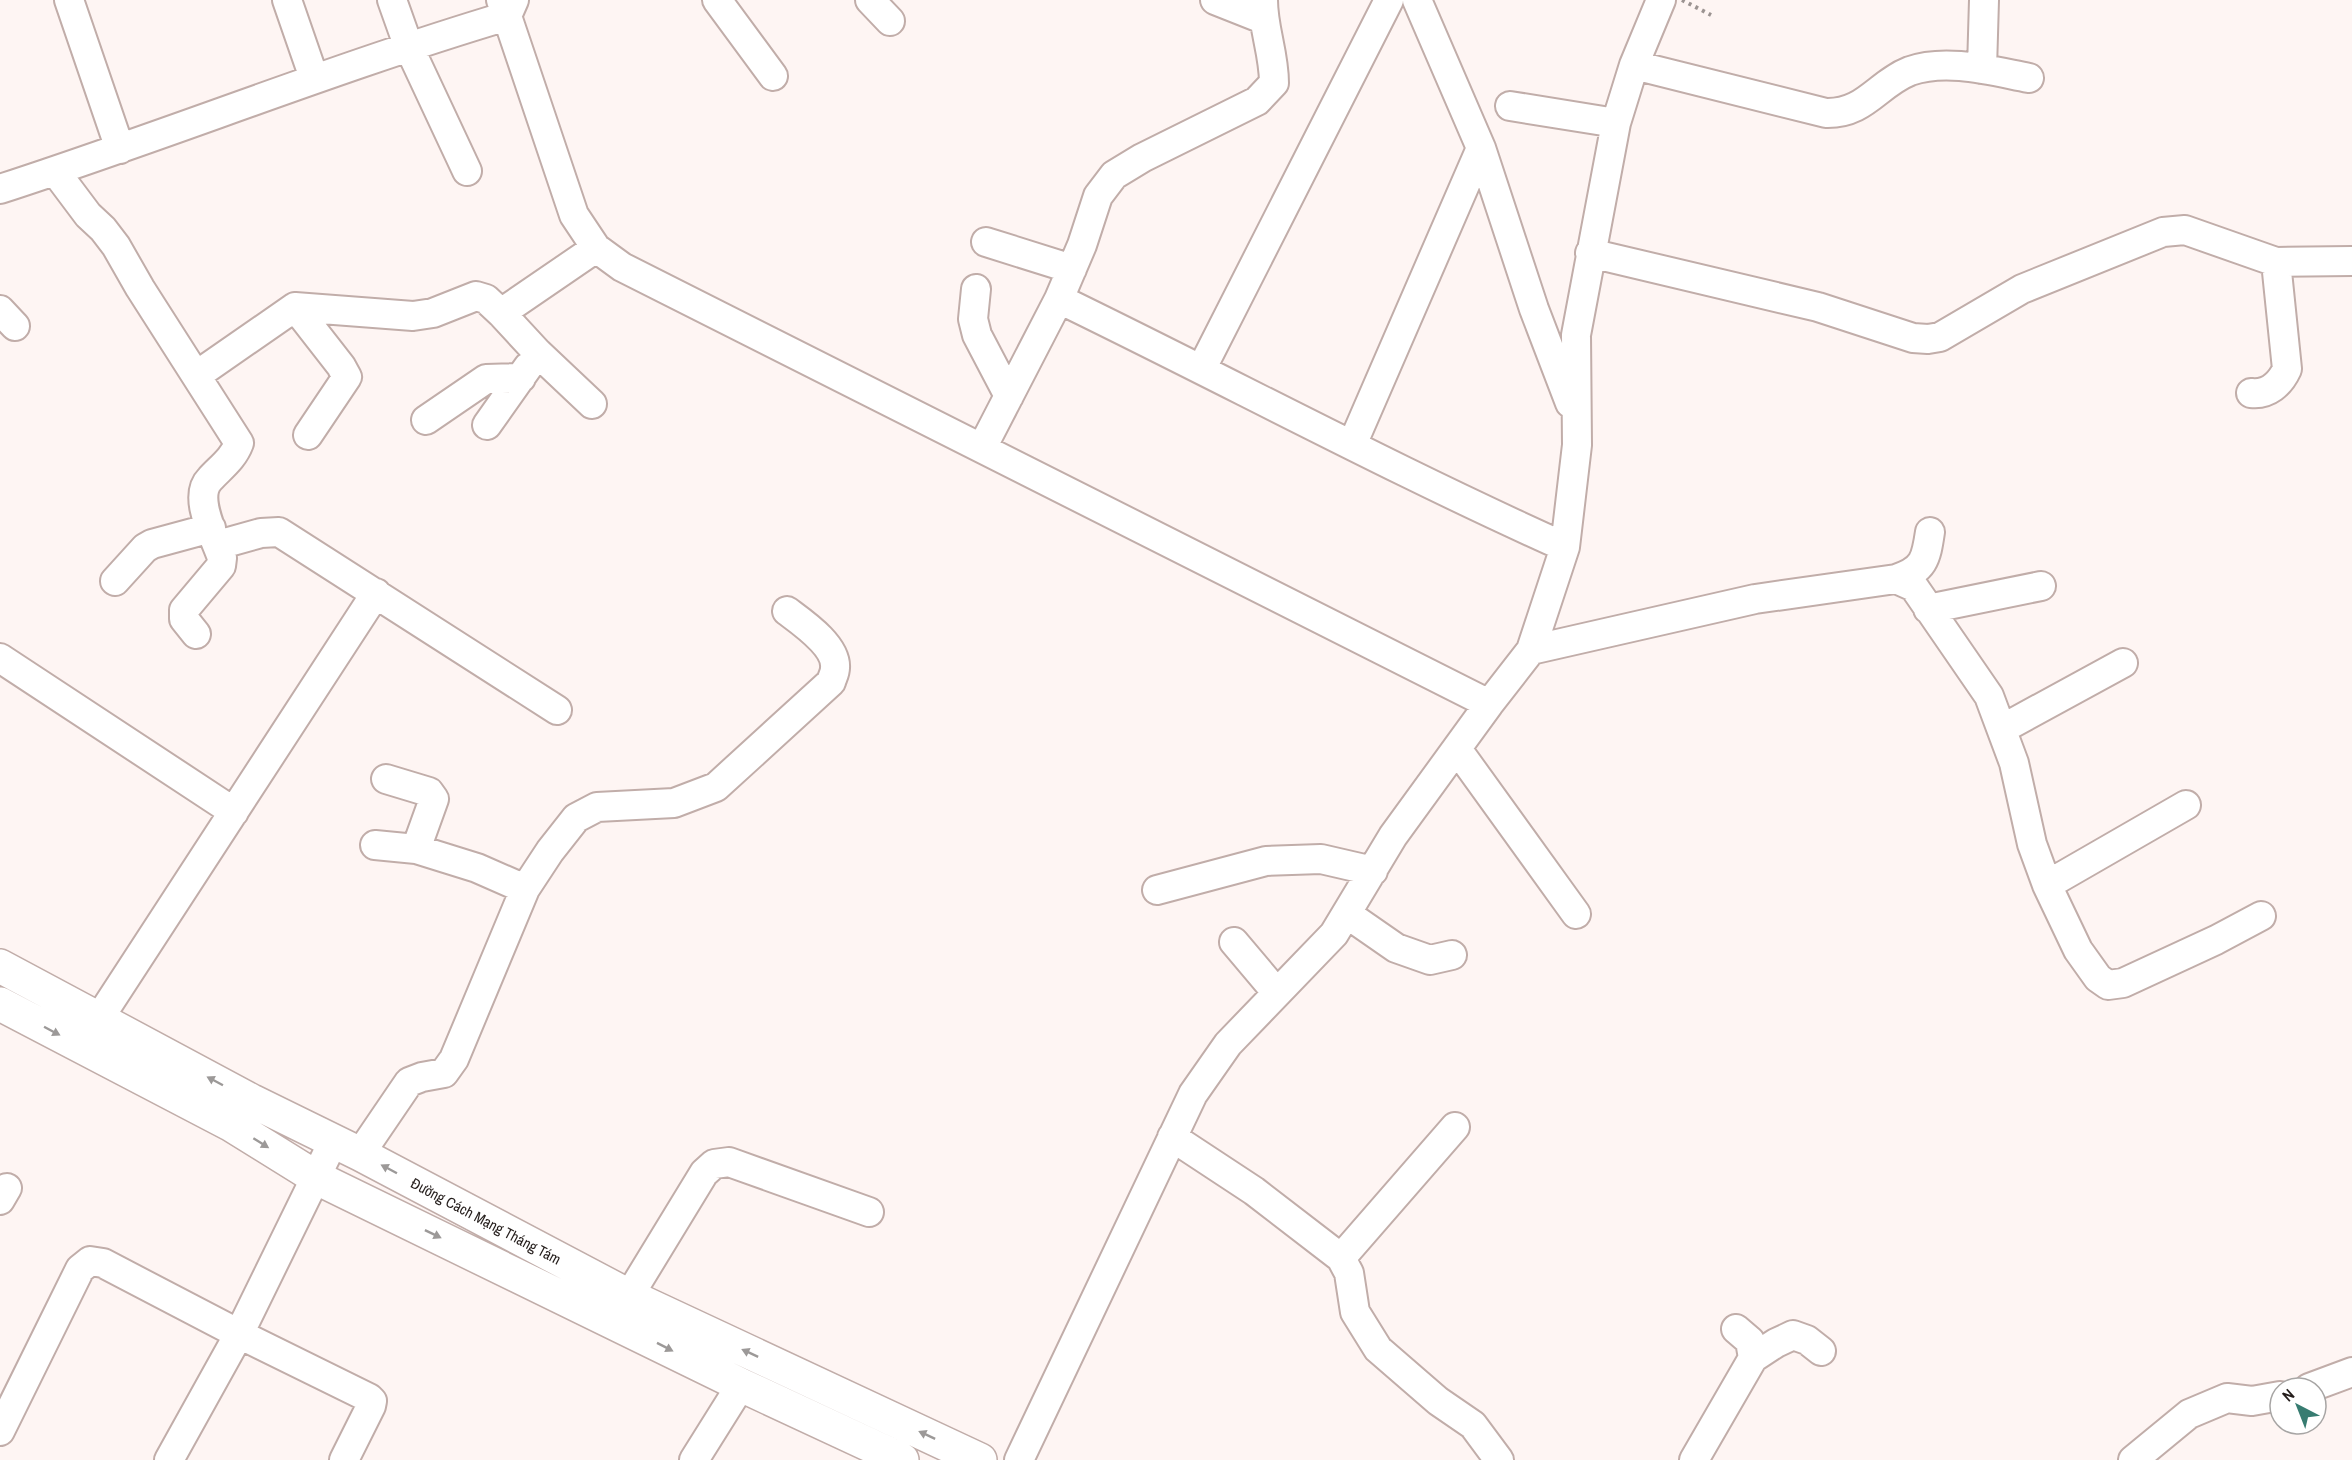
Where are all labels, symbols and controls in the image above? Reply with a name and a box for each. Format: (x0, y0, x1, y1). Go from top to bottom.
one-way arrow (44, 1026, 61, 1036)
one-way arrow (206, 1076, 223, 1086)
one-way arrow (253, 1137, 269, 1148)
one-way arrow (380, 1164, 397, 1174)
street label: Đường Cách Mạng Tháng Tám (407, 1172, 565, 1270)
one-way arrow (424, 1228, 442, 1238)
one-way arrow (656, 1341, 674, 1351)
one-way arrow (742, 1348, 759, 1357)
north arrow (2268, 1376, 2328, 1436)
text: N (2277, 1384, 2299, 1406)
one-way arrow (918, 1431, 935, 1440)

